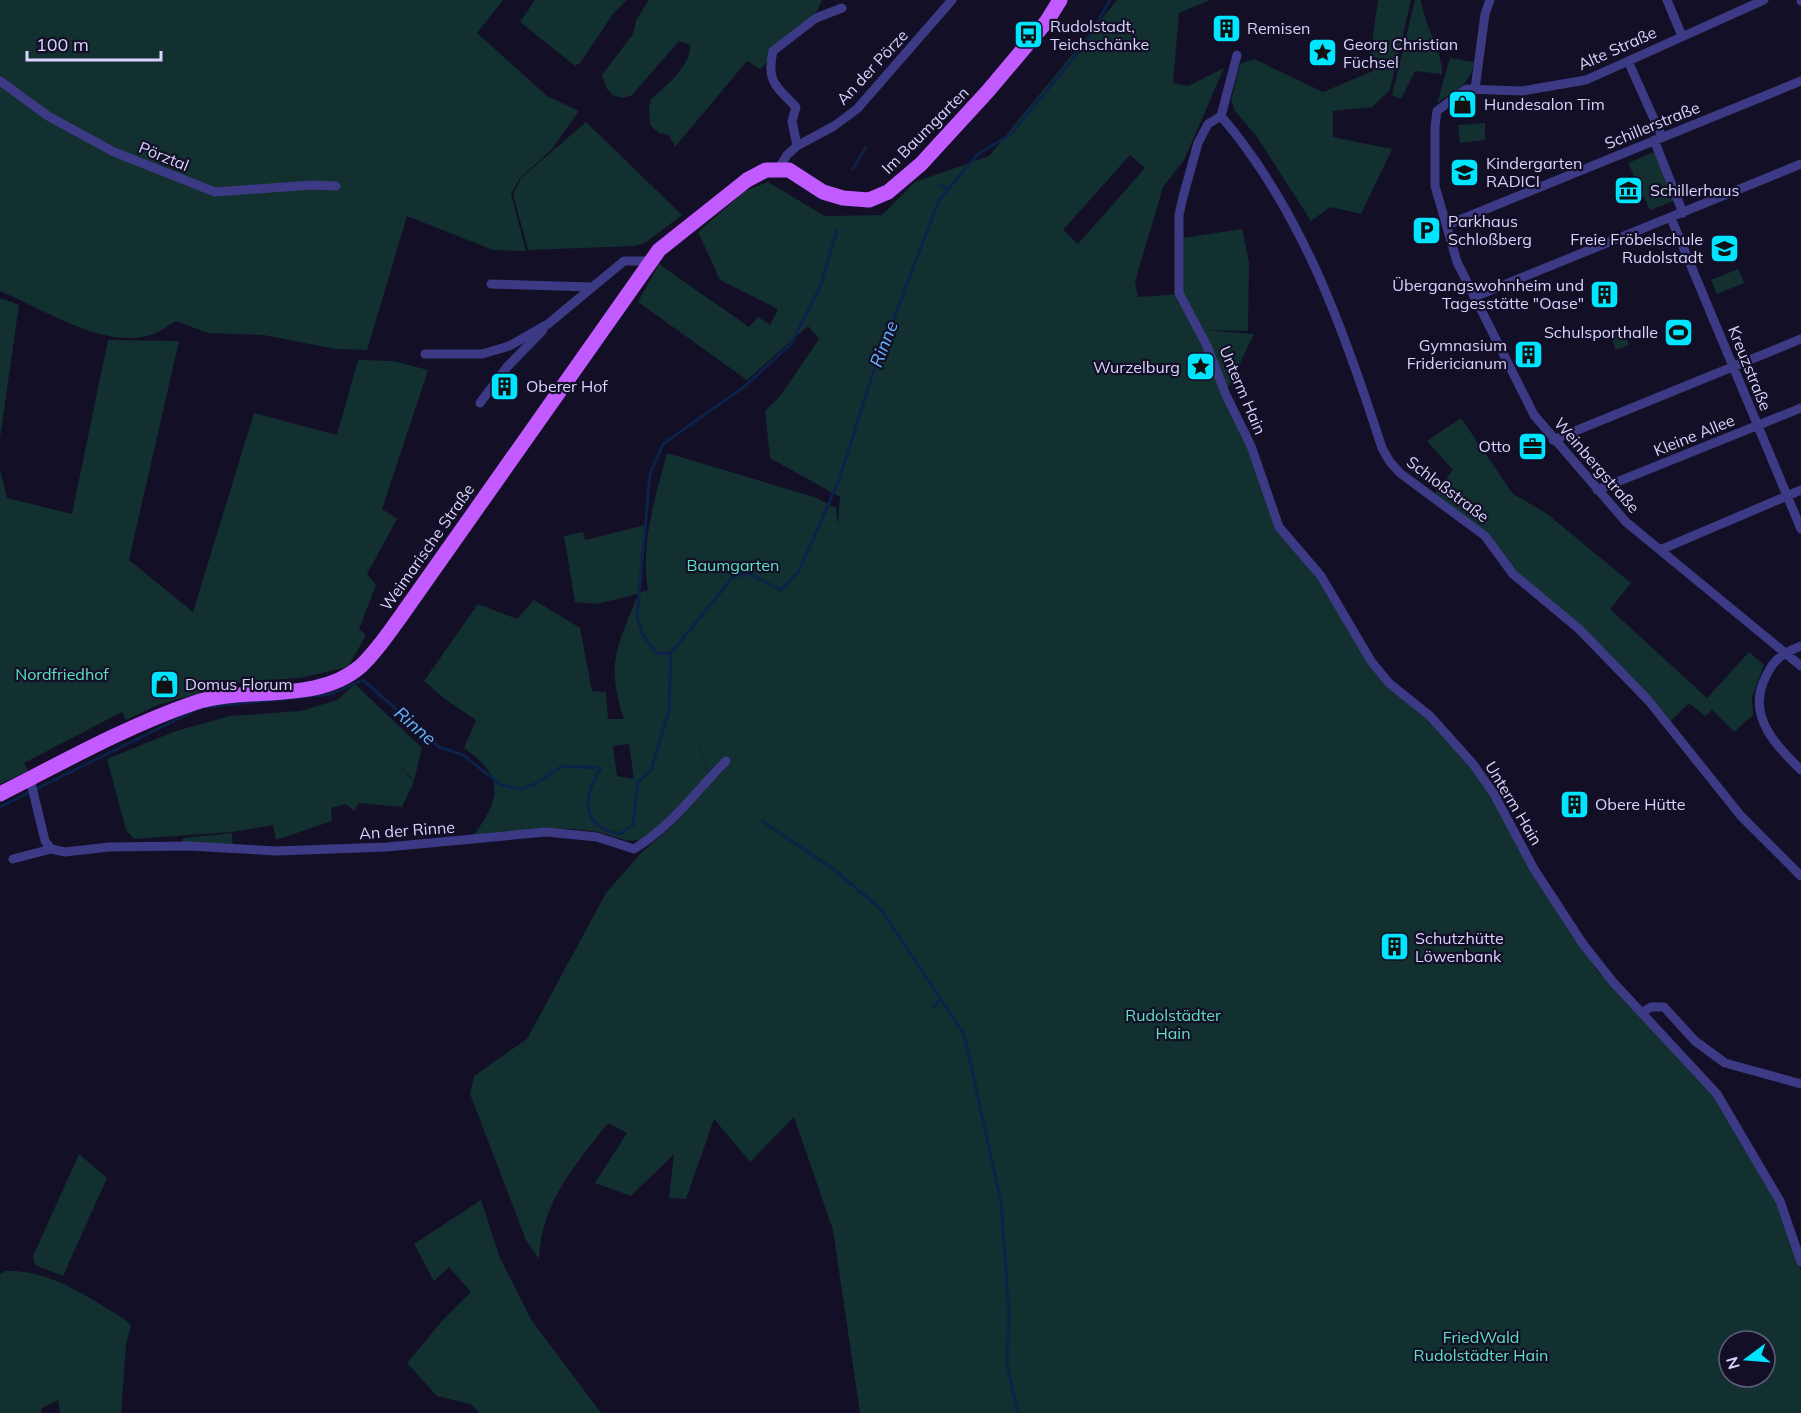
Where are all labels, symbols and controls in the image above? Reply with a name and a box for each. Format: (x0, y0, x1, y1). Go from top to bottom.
building icon: Remisen (1210, 12, 1242, 44)
place label: Rudolstadt, Teichschänke (1050, 16, 1149, 54)
place label: Remisen (1247, 18, 1310, 38)
bus stop icon: Rudolstadt, Teichschänke (1013, 19, 1045, 51)
street label: Alte Straße (1575, 22, 1659, 74)
scale bar (27, 24, 160, 62)
street label: An der Pörze (832, 25, 912, 109)
text: 100 m (36, 33, 89, 56)
place label: Georg Christian Füchsel (1343, 34, 1458, 72)
place icon: Georg Christian Füchsel (1306, 37, 1338, 69)
street label: Im Baumgarten (877, 82, 973, 178)
shop icon: Hundesalon Tim (1447, 88, 1479, 120)
place label: Hundesalon Tim (1484, 94, 1605, 114)
street label: Schillerstraße (1602, 97, 1702, 153)
street label: Pörztal (136, 137, 192, 175)
place label: Kindergarten RADICI (1486, 153, 1582, 191)
school or university icon: Kindergarten RADICI (1449, 156, 1481, 188)
museum icon: Schillerhaus (1613, 174, 1645, 206)
place label: Schillerhaus (1650, 180, 1739, 200)
place label: Parkhaus Schloßberg (1448, 211, 1532, 249)
parking icon: Parkhaus Schloßberg (1411, 214, 1443, 246)
place label: Freie Fröbelschule Rudolstadt (1570, 229, 1703, 267)
school or university icon: Freie Fröbelschule Rudolstadt (1708, 232, 1740, 264)
place label: Übergangswohnheim und Tagesstätte "Oase" (1392, 275, 1584, 313)
building icon: Übergangswohnheim und Tagesstätte "Oase" (1589, 278, 1621, 310)
sports icon: Schulsporthalle (1663, 316, 1695, 348)
water label: Rinne (864, 317, 903, 370)
place label: Schulsporthalle (1544, 322, 1658, 342)
street label: Kreuzstraße (1724, 323, 1776, 413)
place label: Gymnasium Fridericianum (1407, 335, 1507, 373)
building icon: Gymnasium Fridericianum (1512, 338, 1544, 370)
street label: Unterm Hain (1215, 343, 1271, 437)
place icon: Wurzelburg (1185, 351, 1217, 383)
place label: Wurzelburg (1093, 357, 1180, 377)
building icon: Oberer Hof (489, 370, 521, 402)
place label: Oberer Hof (526, 376, 608, 396)
street label: Kleine Allee (1651, 410, 1737, 460)
street label: Weinbergstraße (1550, 413, 1644, 517)
office icon: Otto (1516, 430, 1548, 462)
place label: Otto (1479, 436, 1511, 456)
street label: Schloßstraße (1403, 452, 1493, 526)
street label: Weimarische Straße (376, 480, 478, 614)
park label: Baumgarten (687, 555, 779, 575)
park label: Nordfriedhof (15, 664, 109, 684)
shop icon: Domus Florum (148, 668, 180, 700)
place label: Domus Florum (185, 674, 293, 694)
water label: Rinne (390, 701, 441, 750)
street label: Unterm Hain (1481, 757, 1547, 849)
building icon: Obere Hütte (1558, 788, 1590, 820)
place label: Obere Hütte (1595, 794, 1685, 814)
street label: An der Rinne (358, 817, 456, 843)
place label: Schutzhütte Löwenbank (1415, 928, 1504, 966)
building icon: Schutzhütte Löwenbank (1378, 931, 1410, 963)
park label: Rudolstädter Hain (1125, 1005, 1221, 1043)
park label: FriedWald Rudolstädter Hain (1414, 1327, 1548, 1365)
north arrow (1717, 1329, 1777, 1389)
text: N (1721, 1355, 1744, 1372)

